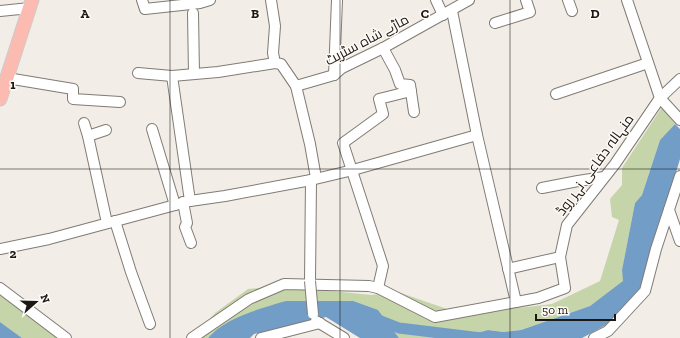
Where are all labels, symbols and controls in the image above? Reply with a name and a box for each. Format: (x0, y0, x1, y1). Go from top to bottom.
text: A (81, 6, 90, 21)
text: B (251, 6, 259, 21)
text: C (421, 6, 429, 21)
text: D (590, 6, 600, 21)
street label: ماڑے شاہ سٹریٹ (322, 11, 412, 69)
text: 1 (10, 77, 16, 92)
street label: منہالہ دفاعی نہر روڈ (553, 111, 637, 219)
text: 2 (10, 246, 17, 261)
north arrow (16, 282, 56, 322)
text: N (37, 293, 53, 305)
scale bar (536, 296, 615, 322)
text: 50 m (542, 303, 569, 317)

